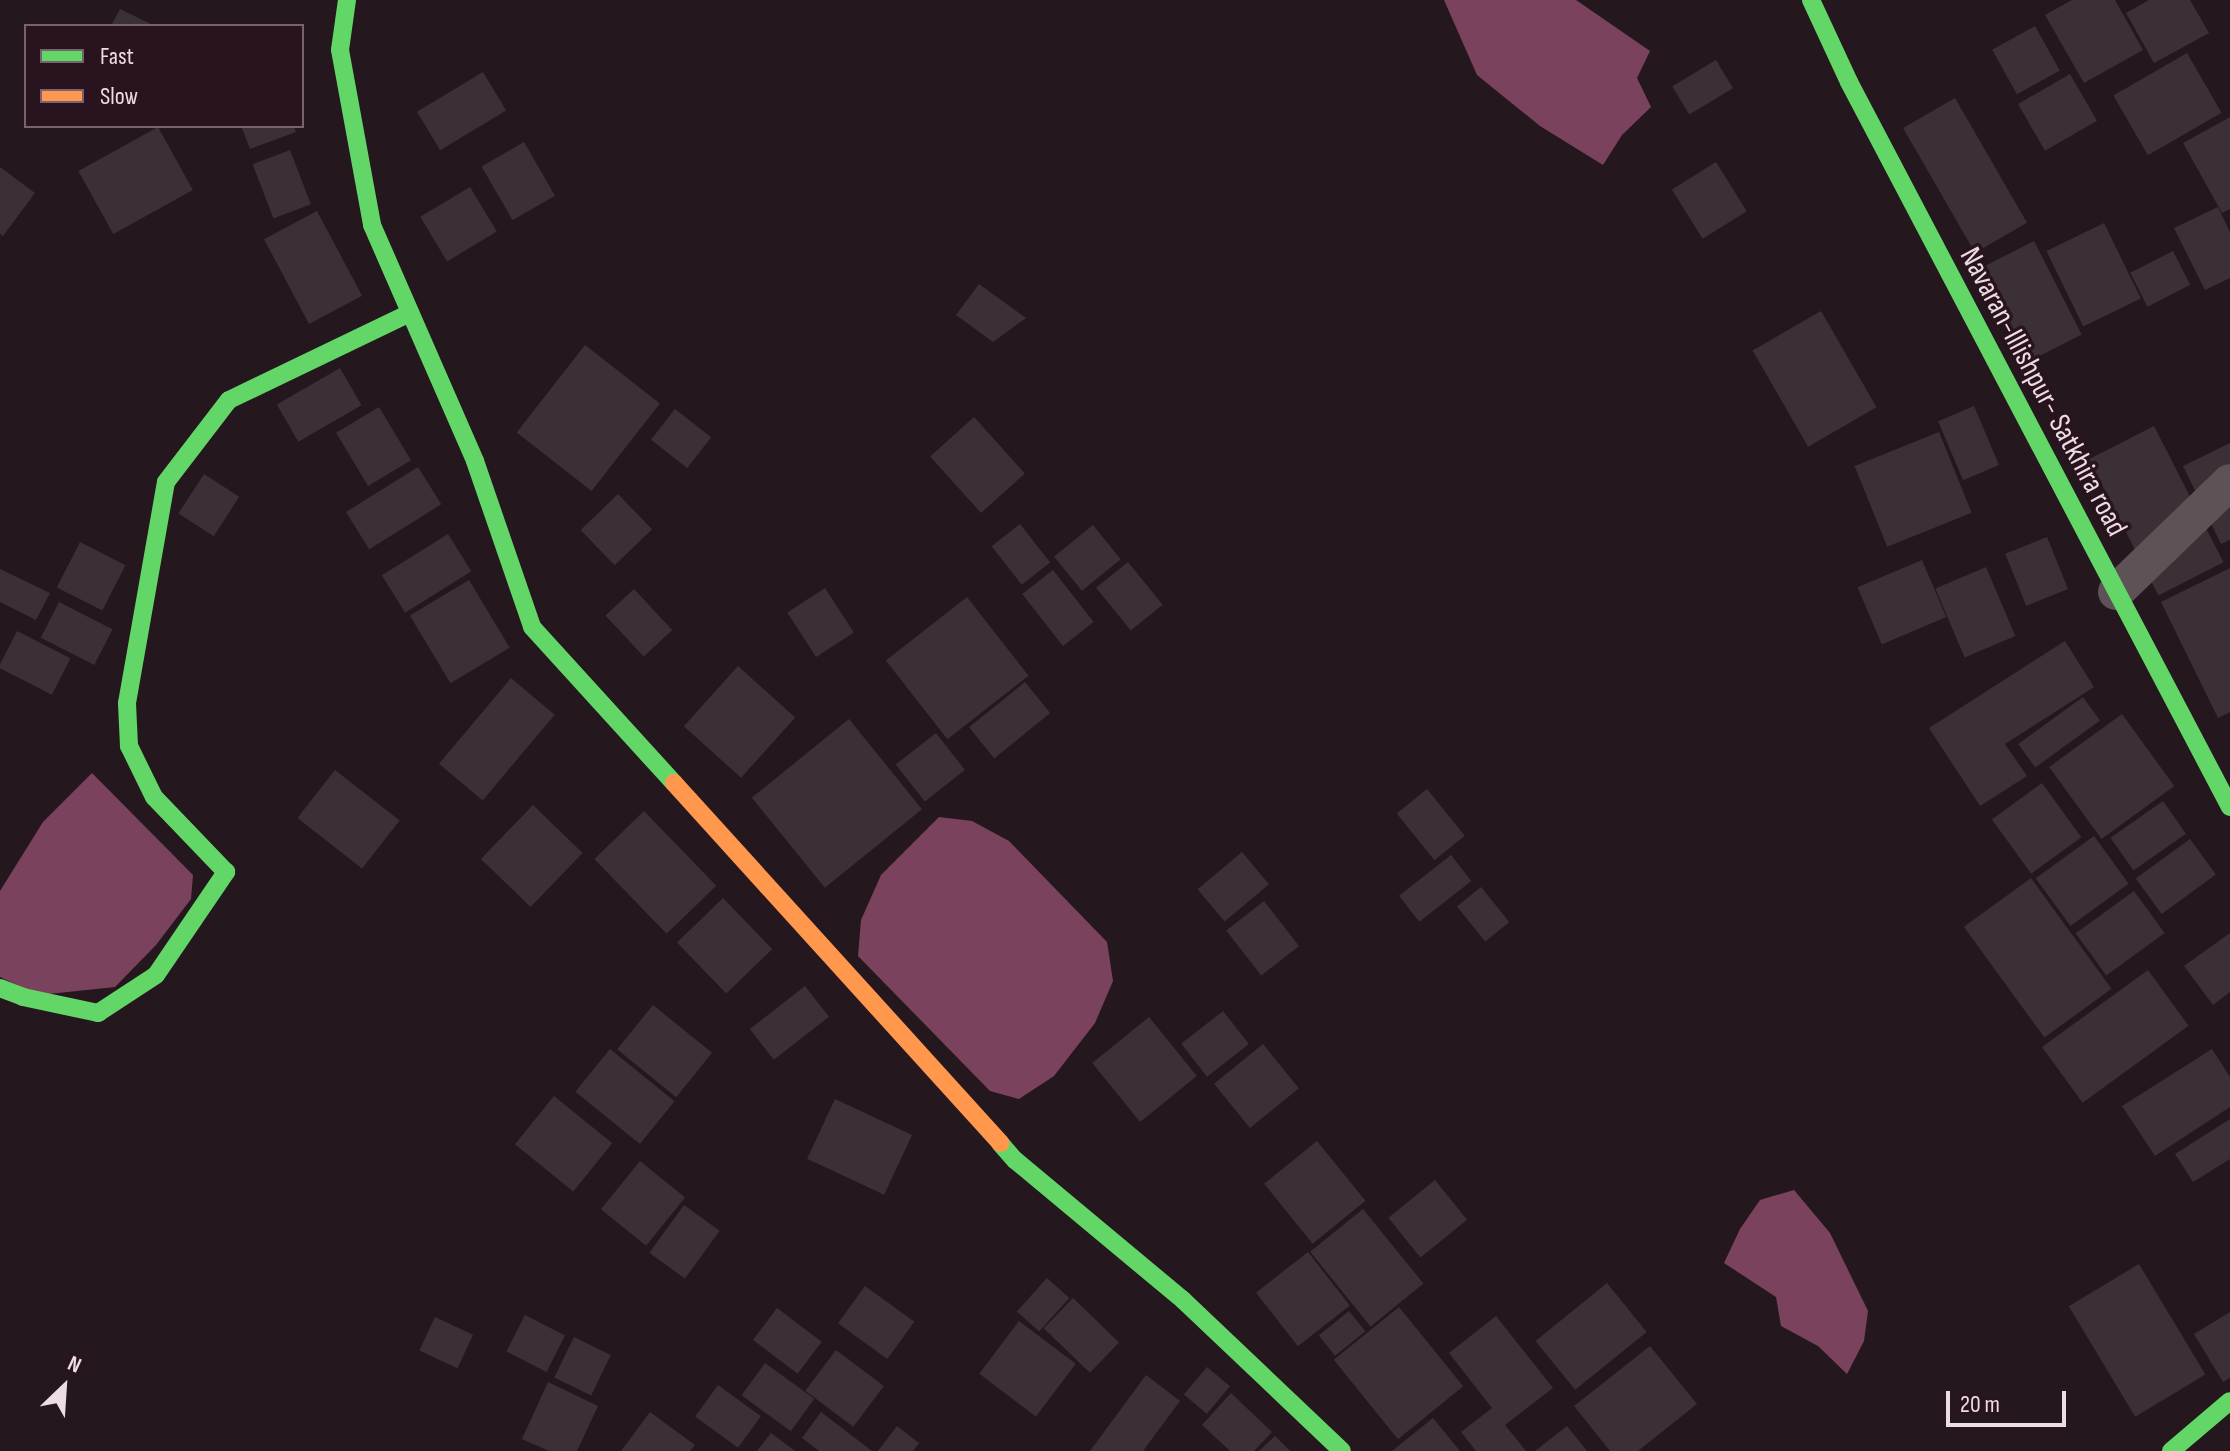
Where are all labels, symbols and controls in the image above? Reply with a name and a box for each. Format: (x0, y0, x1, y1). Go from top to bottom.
legend (24, 24, 304, 128)
text: Fast (100, 42, 134, 71)
text: Slow (100, 82, 138, 111)
street label: Navaran-Illishpur- Satkhira road (1952, 242, 2134, 542)
north arrow (24, 1347, 104, 1427)
text: N (63, 1350, 85, 1380)
scale bar (1950, 1375, 2070, 1425)
text: 20 m (1960, 1390, 2000, 1419)

